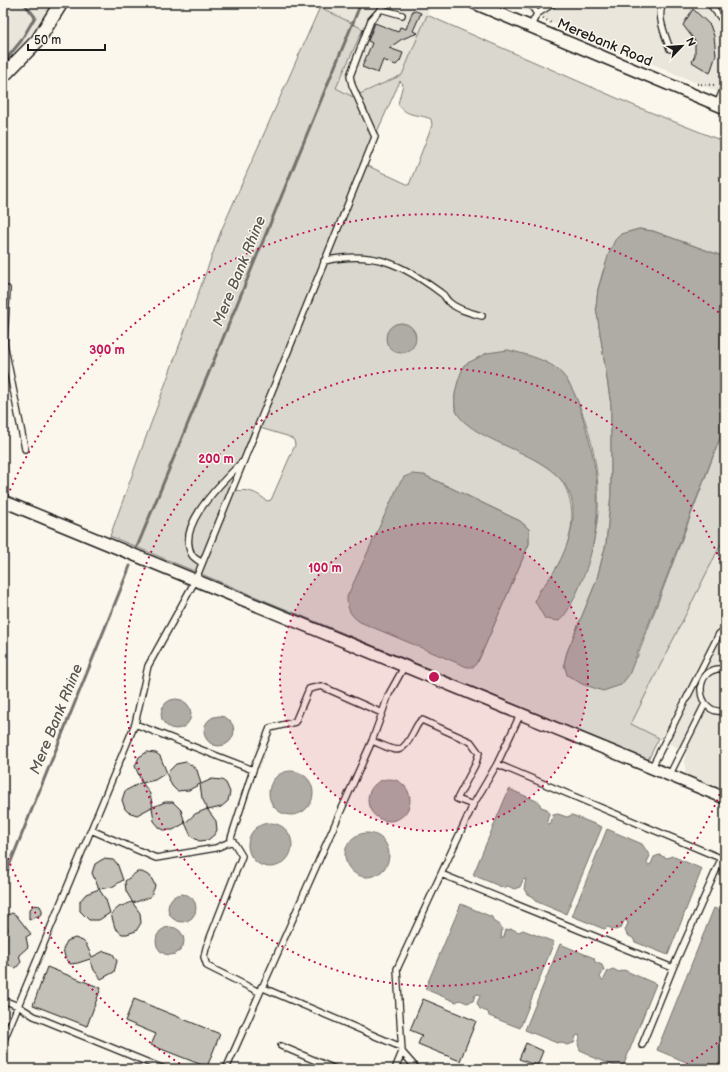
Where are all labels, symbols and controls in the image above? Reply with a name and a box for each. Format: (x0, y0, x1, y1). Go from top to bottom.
street label: Merebank Road (555, 15, 655, 70)
scale bar (28, 26, 105, 52)
north arrow (662, 26, 702, 66)
text: 50 m (34, 33, 61, 48)
text: N (683, 35, 698, 48)
water label: Mere Bank Rhine (209, 213, 270, 329)
text: 300 m (89, 343, 125, 358)
text: 200 m (198, 452, 234, 467)
text: 100 m (308, 561, 342, 576)
water label: Mere Bank Rhine (26, 661, 87, 777)
centre of rings (427, 670, 441, 684)

